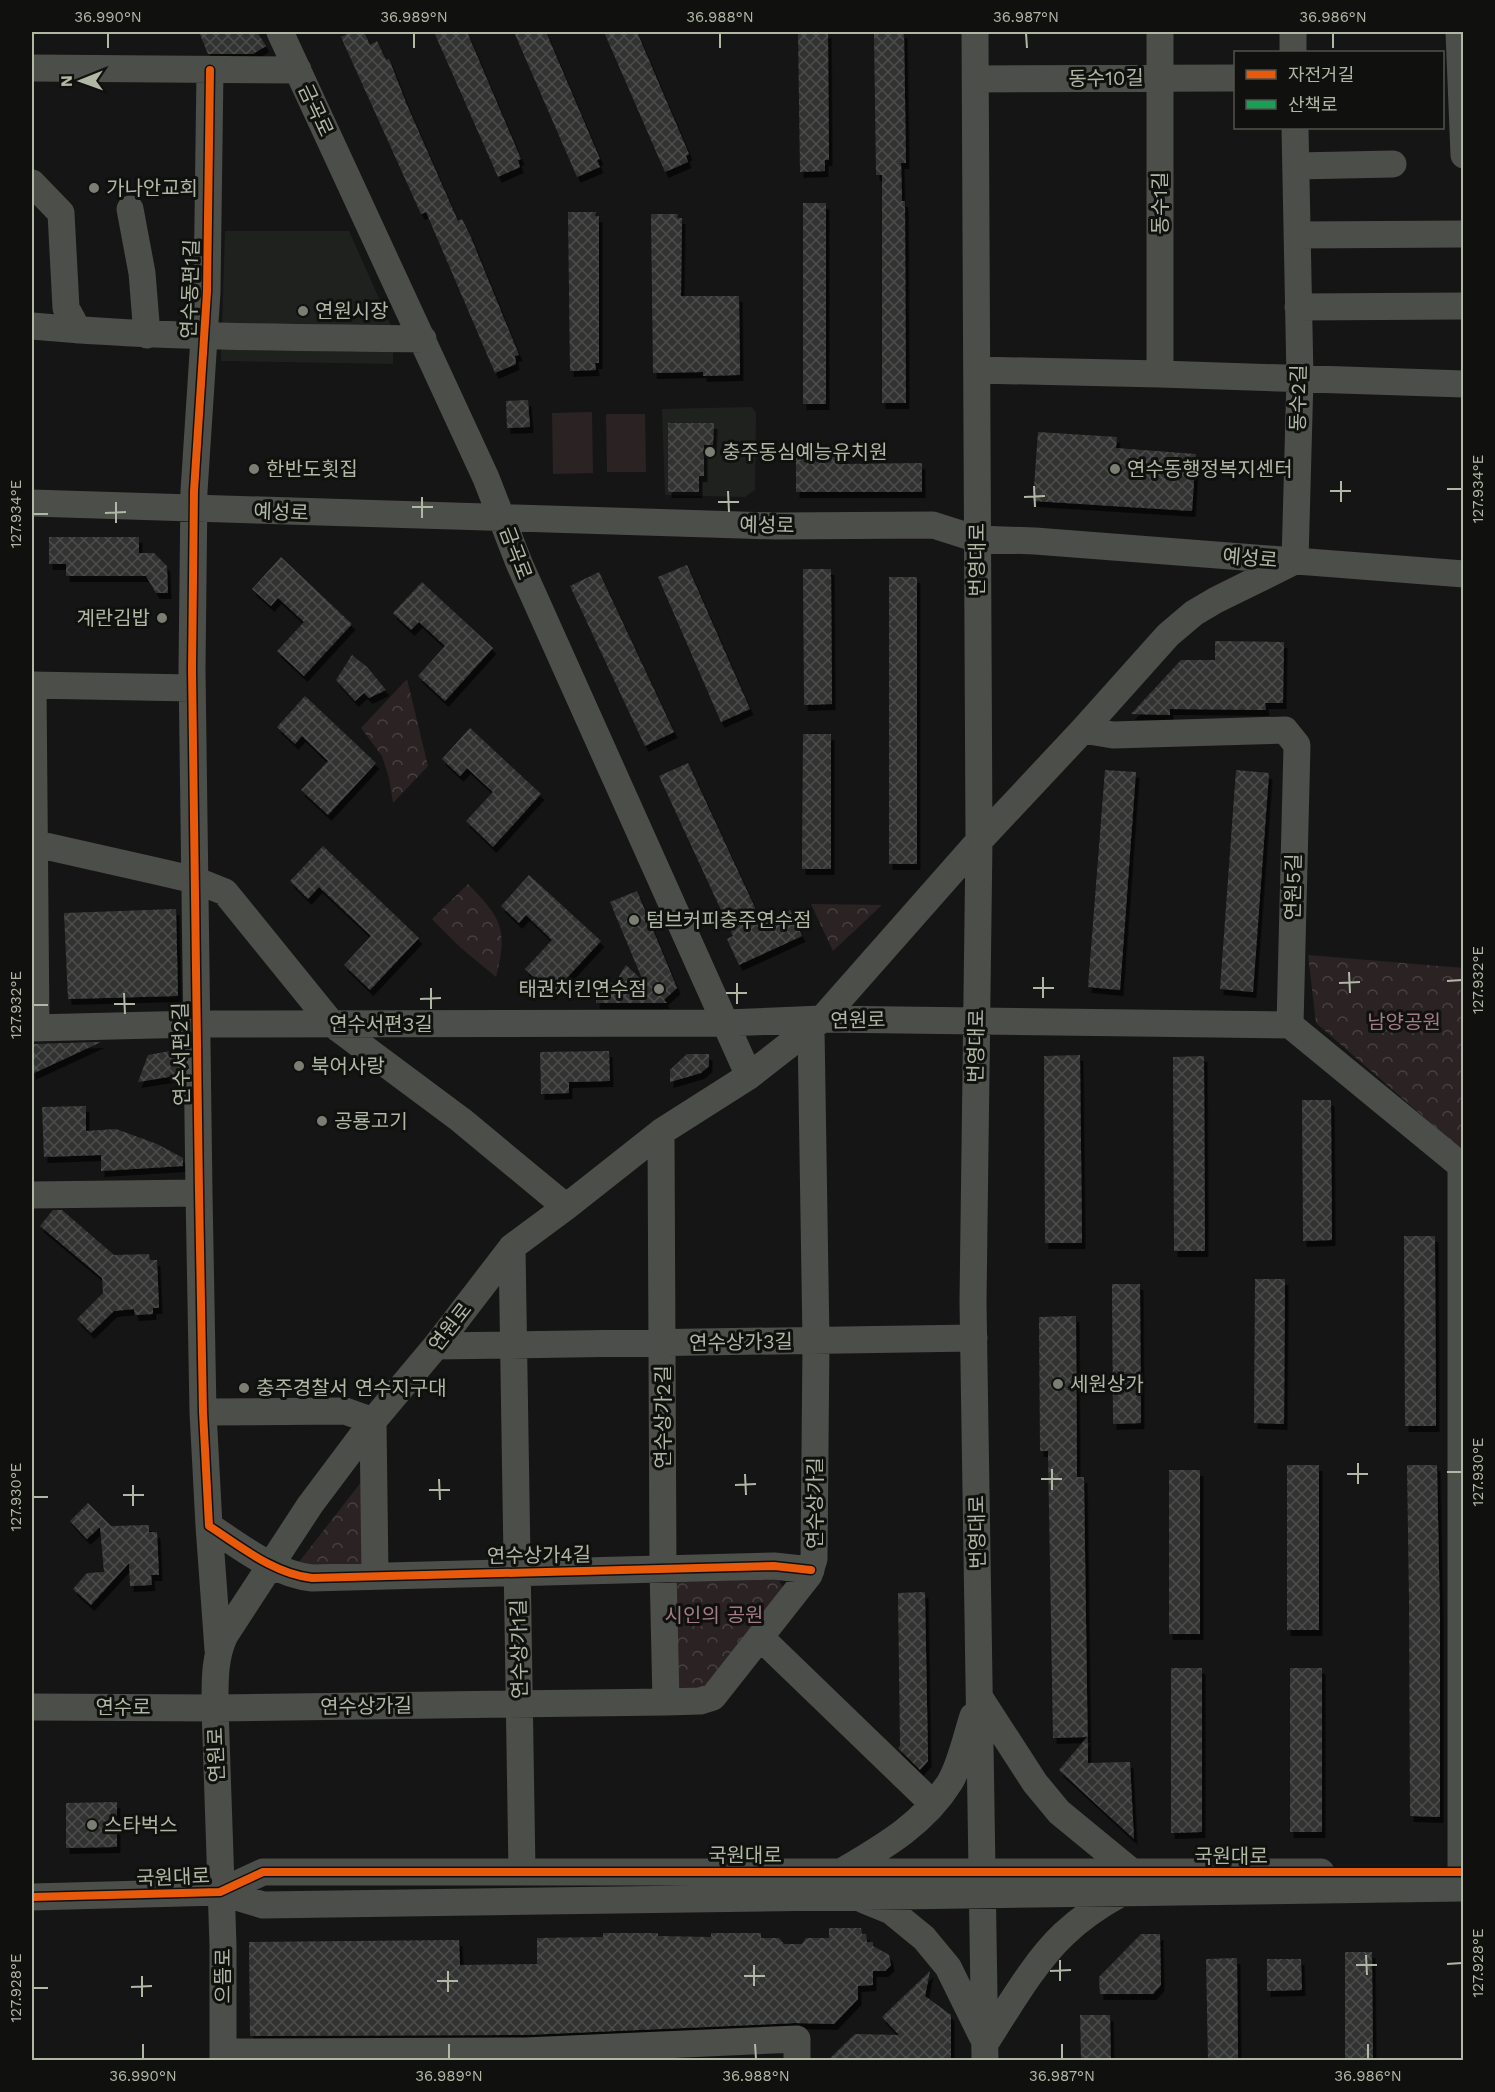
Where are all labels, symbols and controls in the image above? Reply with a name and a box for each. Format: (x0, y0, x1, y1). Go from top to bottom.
text: 36.990°N (74, 8, 142, 26)
text: 36.989°N (380, 8, 448, 26)
text: 36.988°N (686, 8, 754, 26)
text: 36.987°N (993, 8, 1059, 26)
text: 36.986°N (1299, 8, 1367, 26)
north arrow (51, 51, 111, 111)
legend (1234, 51, 1444, 129)
text: 자전거길 (1288, 64, 1354, 85)
street label: 동수10길 (1068, 65, 1144, 91)
text: N (57, 75, 76, 87)
street label: 금곡로 (293, 80, 339, 140)
text: 산책로 (1288, 94, 1338, 115)
street label: 동수1길 (1148, 172, 1172, 235)
place label: 가나안교회 (106, 176, 198, 200)
marker: 가나안교회 (87, 181, 101, 195)
street label: 연수동편1길 (176, 239, 204, 339)
place label: 연원시장 (315, 299, 389, 323)
marker: 연원시장 (296, 304, 310, 318)
street label: 동수2길 (1285, 364, 1311, 432)
place label: 충주동심예능유치원 (722, 440, 888, 464)
marker: 충주동심예능유치원 (703, 445, 717, 459)
text: 127.934°E (1469, 455, 1487, 523)
place label: 한반도횟집 (266, 457, 358, 481)
place label: 연수동행정복지센터 (1127, 457, 1293, 481)
marker: 한반도횟집 (247, 462, 261, 476)
marker: 연수동행정복지센터 (1108, 462, 1122, 476)
text: 127.934°E (7, 480, 25, 548)
street label: 예성로 (253, 499, 309, 525)
street label: 예성로 (739, 513, 795, 537)
street label: 금곡로 (495, 523, 537, 583)
street label: 번영대로 (965, 523, 989, 597)
street label: 예성로 (1221, 544, 1279, 572)
place label: 계란김밥 (76, 606, 150, 630)
marker: 계란김밥 (155, 611, 169, 625)
street label: 연원5길 (1280, 853, 1306, 921)
place label: 텀브커피충주연수점 (646, 908, 812, 932)
marker: 텀브커피충주연수점 (627, 913, 641, 927)
text: 127.932°E (1469, 946, 1487, 1014)
text: 127.932°E (7, 971, 25, 1039)
place label: 태권치킨연수점 (518, 977, 647, 1001)
marker: 태권치킨연수점 (652, 982, 666, 996)
street label: 연수서편2길 (168, 1002, 194, 1106)
street label: 연원로 (830, 1008, 886, 1032)
street label: 번영대로 (963, 1009, 989, 1083)
park label: 남양공원 (1367, 1010, 1441, 1034)
street label: 연수서편3길 (329, 1012, 433, 1036)
place label: 북어사랑 (311, 1054, 385, 1078)
marker: 북어사랑 (292, 1059, 306, 1073)
place label: 공룡고기 (334, 1109, 408, 1133)
marker: 공룡고기 (315, 1114, 329, 1128)
street label: 연원로 (424, 1298, 476, 1356)
street label: 연수상가3길 (689, 1329, 793, 1355)
street label: 연수상가2길 (651, 1365, 675, 1469)
place label: 세원상가 (1070, 1372, 1144, 1396)
place label: 충주경찰서 연수지구대 (256, 1376, 447, 1400)
marker: 세원상가 (1051, 1377, 1065, 1391)
marker: 충주경찰서 연수지구대 (237, 1381, 251, 1395)
text: 127.930°E (1469, 1438, 1487, 1506)
street label: 연수상가길 (803, 1457, 827, 1549)
text: 127.930°E (7, 1463, 25, 1531)
street label: 번영대로 (964, 1495, 990, 1569)
street label: 연수상가4길 (487, 1542, 591, 1568)
street label: 연수상가1길 (506, 1599, 532, 1699)
park label: 시인의 공원 (665, 1603, 763, 1627)
street label: 연수상가길 (320, 1693, 412, 1719)
street label: 연수로 (95, 1695, 151, 1719)
street label: 연원로 (203, 1727, 229, 1783)
place label: 스타벅스 (104, 1813, 178, 1837)
marker: 스타벅스 (85, 1818, 99, 1832)
street label: 국원대로 (708, 1843, 782, 1867)
street label: 국원대로 (1194, 1844, 1268, 1868)
street label: 국원대로 (136, 1864, 210, 1890)
text: 127.928°E (1469, 1929, 1487, 1997)
street label: 으뜸로 (211, 1948, 235, 2004)
text: 127.928°E (7, 1954, 25, 2022)
text: 36.990°N (109, 2067, 177, 2085)
text: 36.989°N (415, 2067, 483, 2085)
text: 36.988°N (722, 2067, 790, 2085)
text: 36.987°N (1029, 2067, 1095, 2085)
text: 36.986°N (1334, 2067, 1402, 2085)

